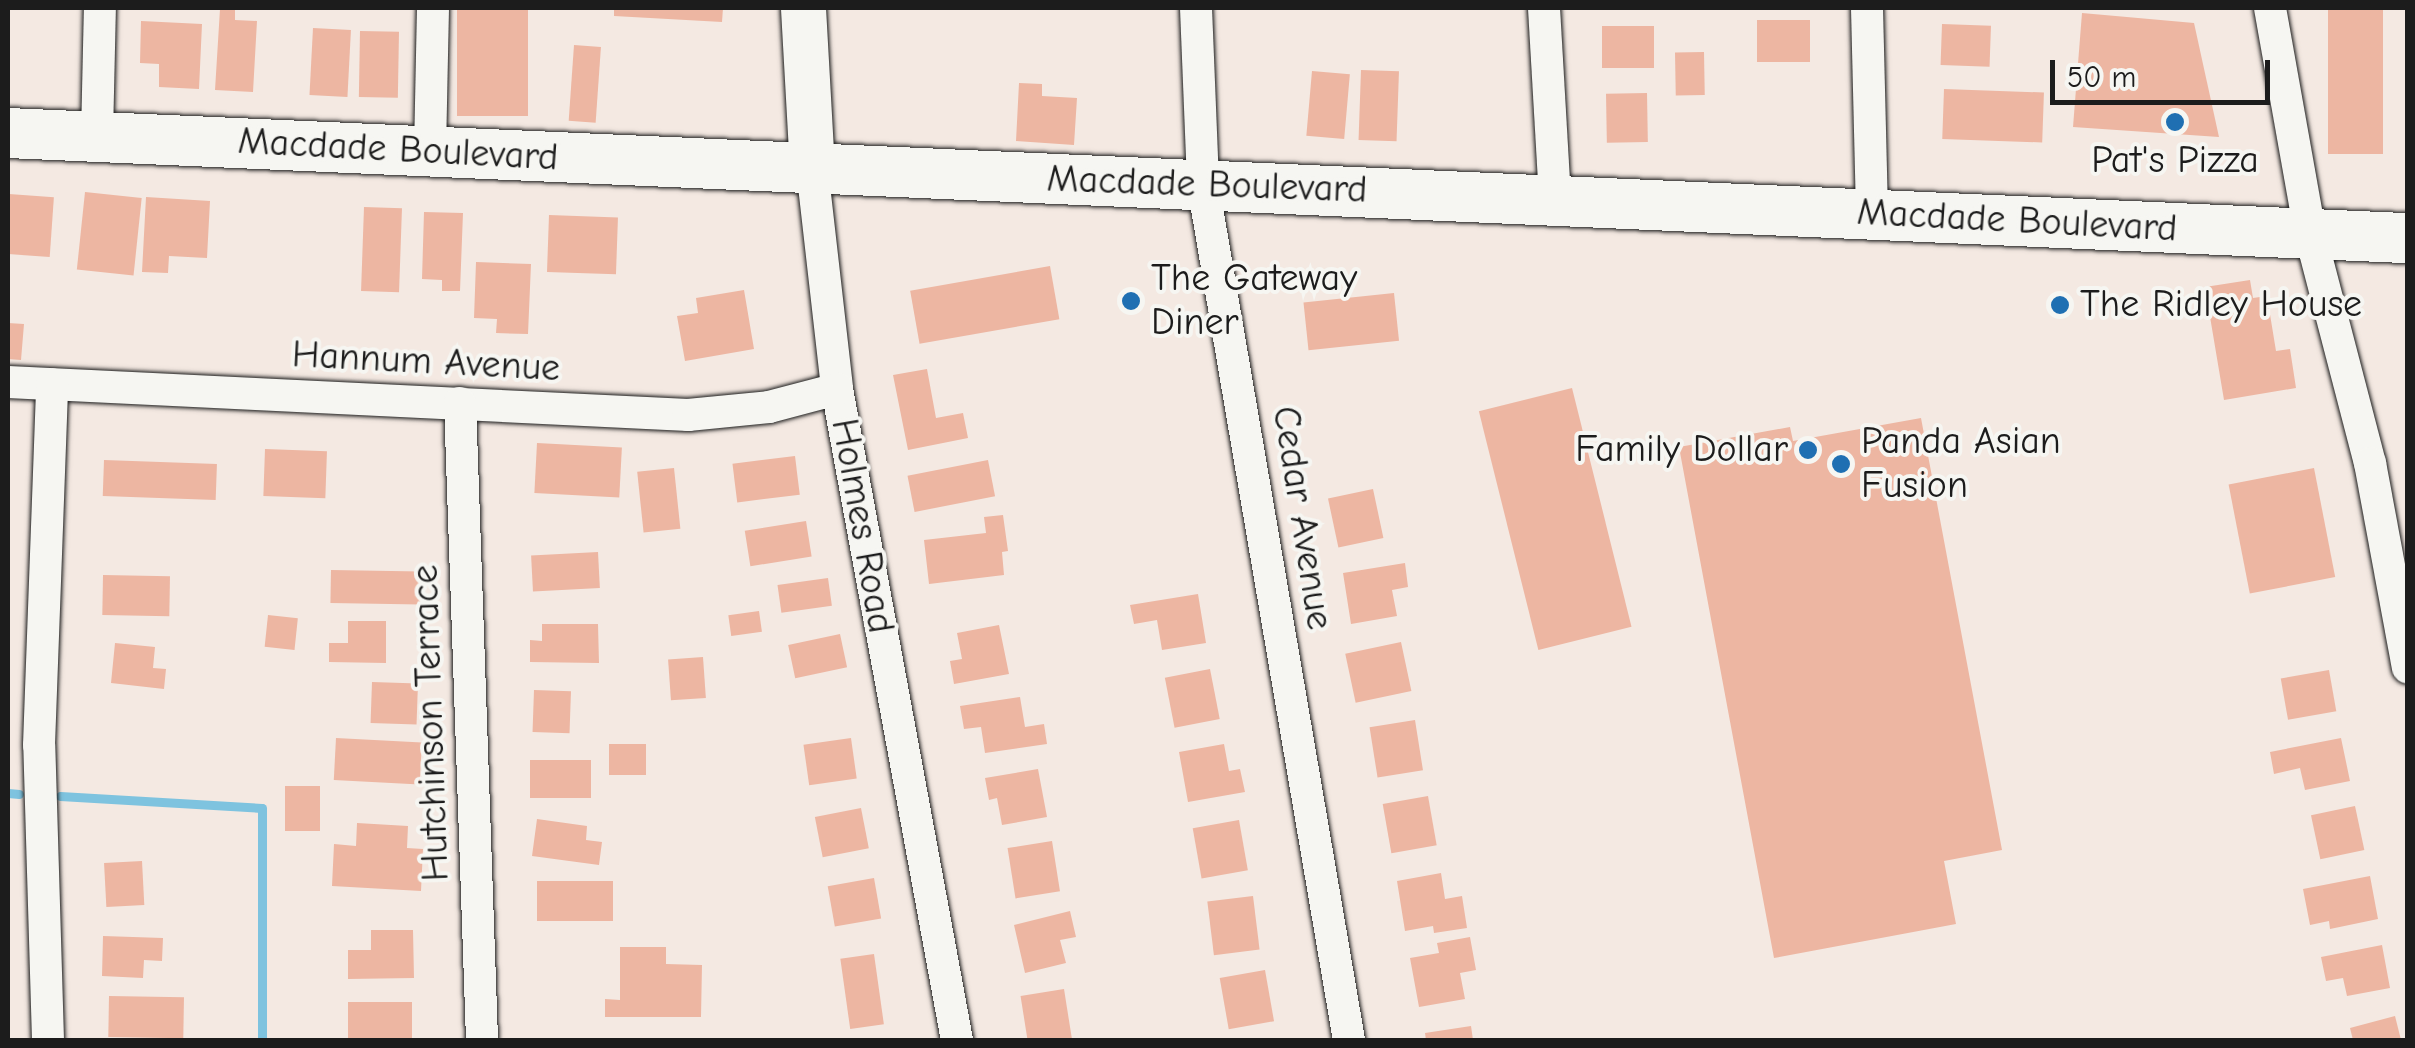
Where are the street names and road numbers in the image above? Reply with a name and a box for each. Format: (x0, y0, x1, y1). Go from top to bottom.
street label: Macdade Boulevard (237, 119, 559, 181)
street label: Macdade Boulevard (1046, 157, 1368, 213)
street label: Macdade Boulevard (1856, 190, 2178, 252)
street label: Hannum Avenue (291, 332, 561, 392)
street label: Cedar Avenue (1262, 403, 1342, 633)
street label: Holmes Road (821, 415, 903, 637)
street label: Hutchinson Terrace (403, 564, 459, 882)

